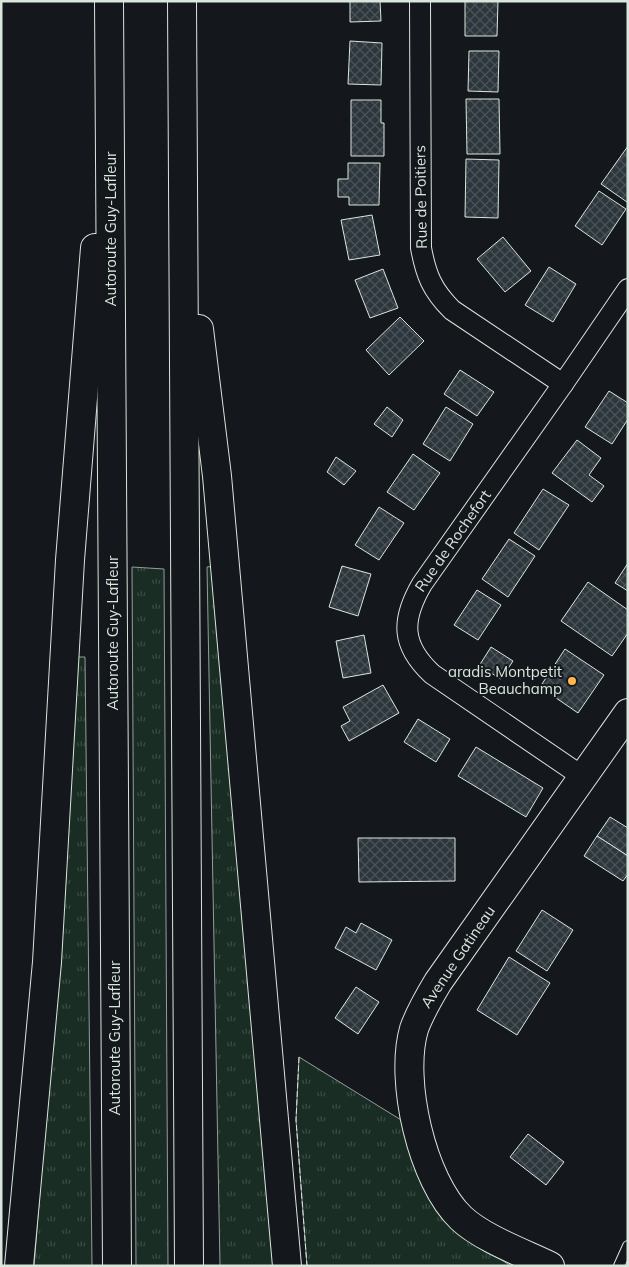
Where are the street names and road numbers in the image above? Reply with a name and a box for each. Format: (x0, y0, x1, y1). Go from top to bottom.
street label: Rue de Poitiers (410, 145, 431, 249)
street label: Autoroute Guy-Lafleur (101, 151, 120, 307)
street label: Rue de Rochefort (410, 486, 495, 595)
street label: Autoroute Guy-Lafleur (103, 555, 122, 711)
street label: Avenue Gatineau (416, 902, 499, 1012)
street label: Autoroute Guy-Lafleur (105, 960, 124, 1116)

